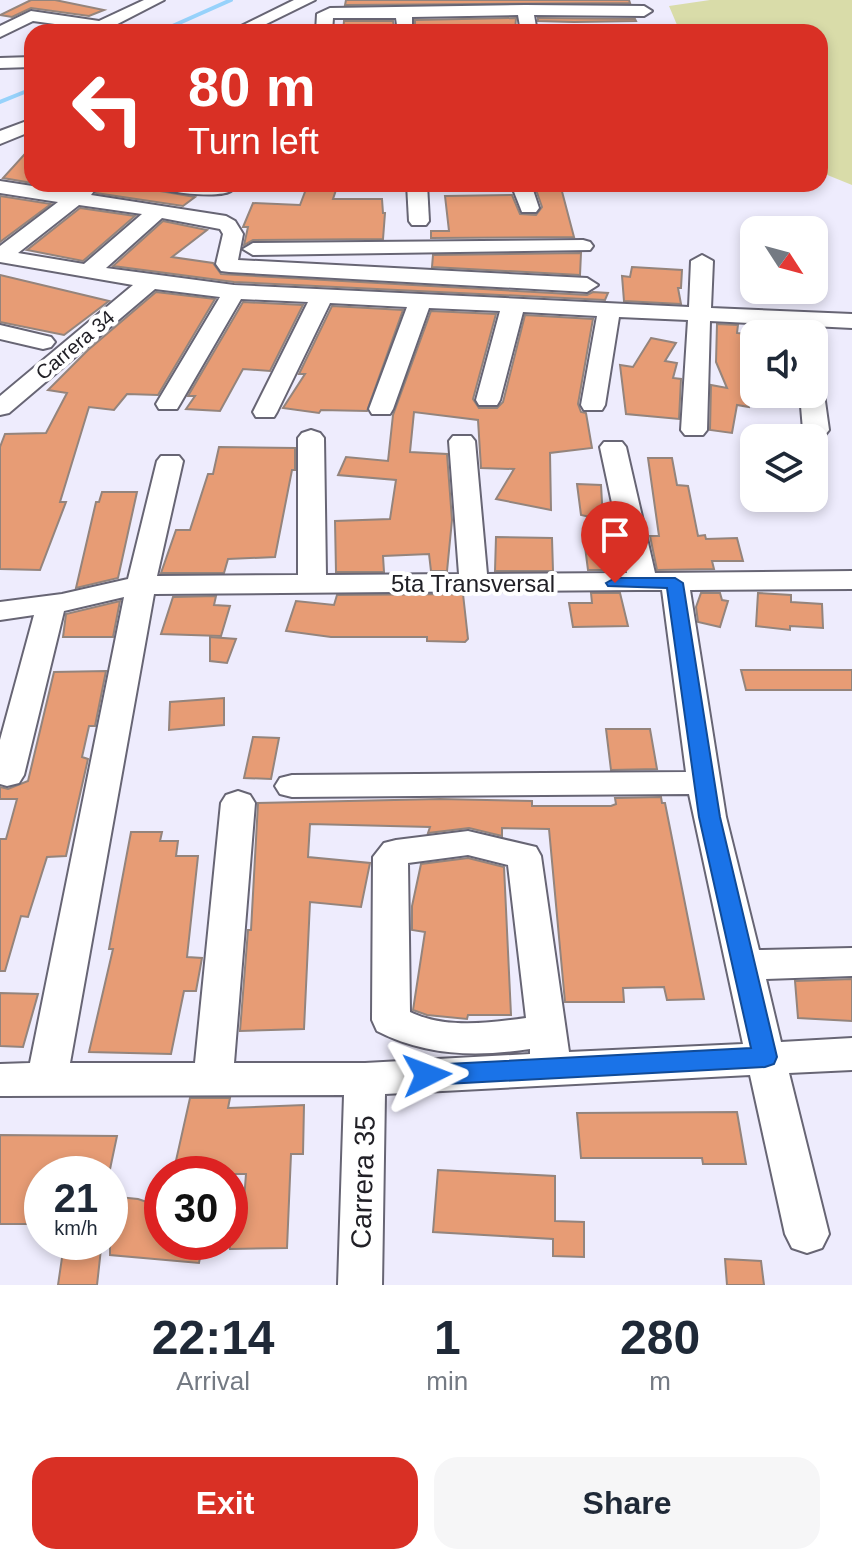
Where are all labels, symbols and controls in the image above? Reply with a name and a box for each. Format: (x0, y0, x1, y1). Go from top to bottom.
text: 80 m (188, 55, 316, 118)
icon: left (56, 56, 160, 160)
text: Turn left (188, 121, 319, 162)
north arrow (740, 216, 828, 304)
map controls (740, 216, 828, 512)
street label: Carrera 34 (31, 306, 119, 384)
button: sound (740, 320, 828, 408)
button: layers (740, 424, 828, 512)
pin (581, 501, 649, 583)
icon: arrive (593, 513, 637, 557)
street label: 5ta Transversal (391, 570, 555, 597)
position arrow (385, 1033, 469, 1117)
street label: Carrera 35 (345, 1115, 381, 1249)
speed limit sign: 30 (144, 1156, 248, 1260)
text: 21 (54, 1176, 98, 1220)
text: km/h (54, 1217, 98, 1239)
text: 22:14 (152, 1311, 275, 1364)
text: 1 (434, 1311, 461, 1364)
text: 280 (620, 1311, 700, 1364)
text: Arrival (176, 1366, 250, 1396)
text: min (426, 1366, 468, 1396)
text: m (649, 1366, 671, 1396)
button: Exit (32, 1457, 418, 1549)
button: Share (434, 1457, 820, 1549)

